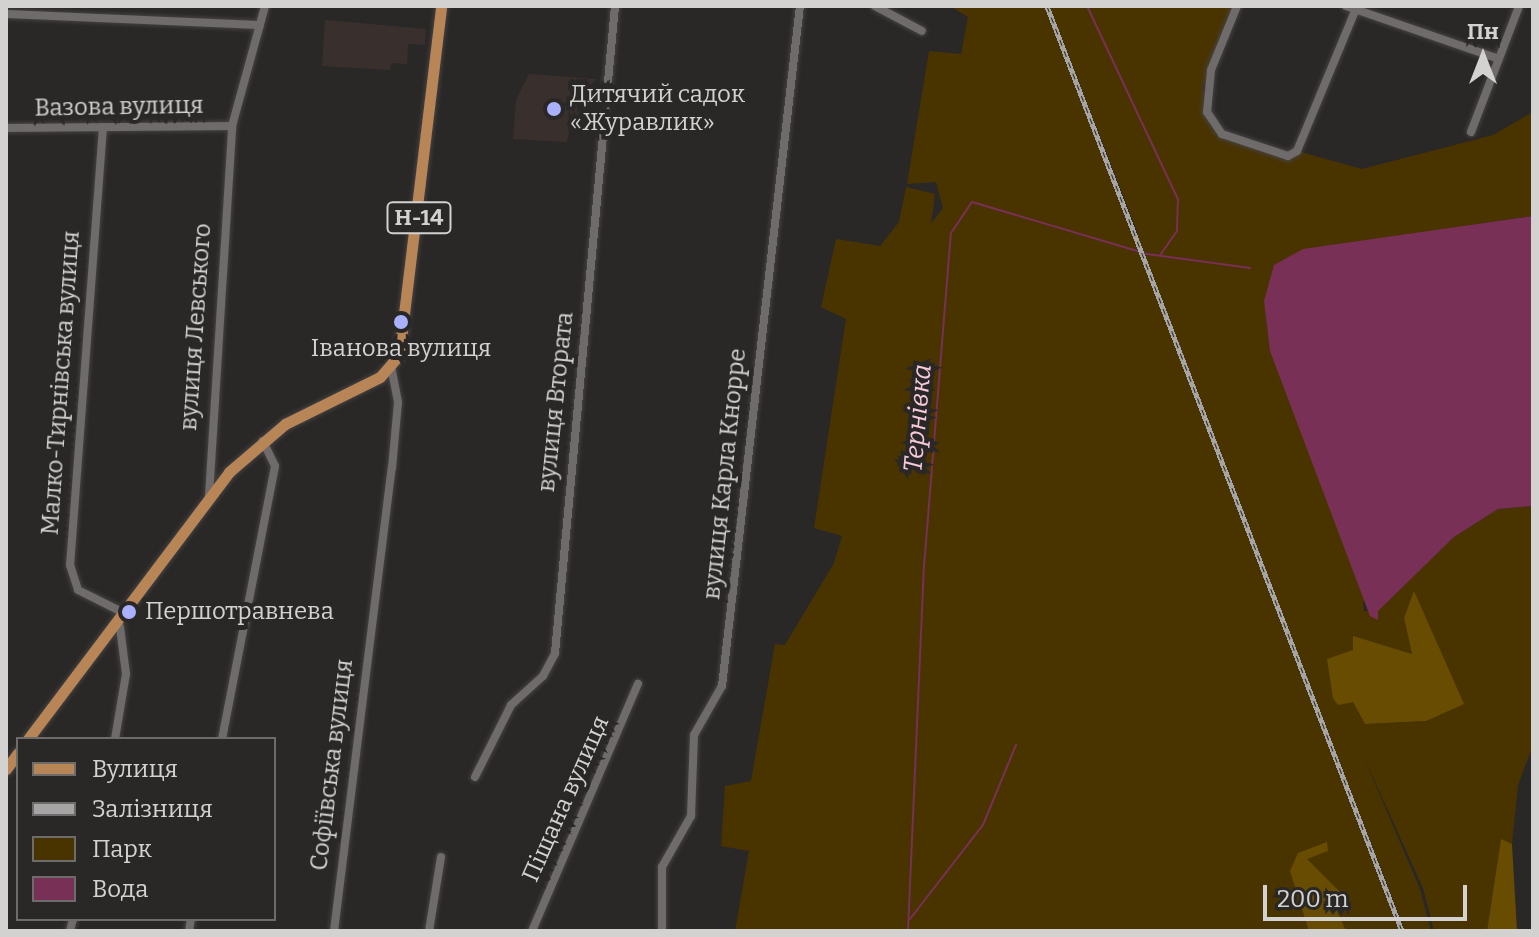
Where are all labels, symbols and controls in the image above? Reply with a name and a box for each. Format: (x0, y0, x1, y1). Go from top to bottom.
north arrow (1443, 16, 1523, 96)
text: Пн (1467, 18, 1499, 45)
place label: Дитячий садок «Журавлик» (570, 81, 745, 137)
street label: Вазова вулиця (34, 91, 204, 123)
marker: Дитячий садок «Журавлик» (545, 100, 563, 118)
road number: Н-14 (385, 200, 453, 236)
street label: вулиця Левського (174, 222, 218, 432)
street label: Малко-Тирнівська вулиця (36, 230, 86, 536)
street label: вулиця Втората (532, 311, 580, 493)
marker: Іванова вулиця (392, 313, 410, 331)
place label: Іванова вулиця (311, 335, 491, 363)
street label: вулиця Карла Кнорре (697, 347, 753, 601)
water label: Тернівка (898, 363, 938, 473)
place label: Першотравнева (145, 598, 334, 626)
marker: Першотравнева (120, 603, 138, 621)
street label: Софіївська вулиця (305, 658, 359, 872)
street label: Піщана вулиця (517, 712, 615, 886)
legend (16, 737, 276, 921)
text: Вулиця (92, 755, 178, 783)
text: Залізниця (92, 795, 213, 823)
text: Парк (92, 835, 152, 863)
scale bar (1267, 869, 1471, 919)
text: Вода (92, 875, 148, 903)
text: 200 m (1277, 885, 1349, 913)

